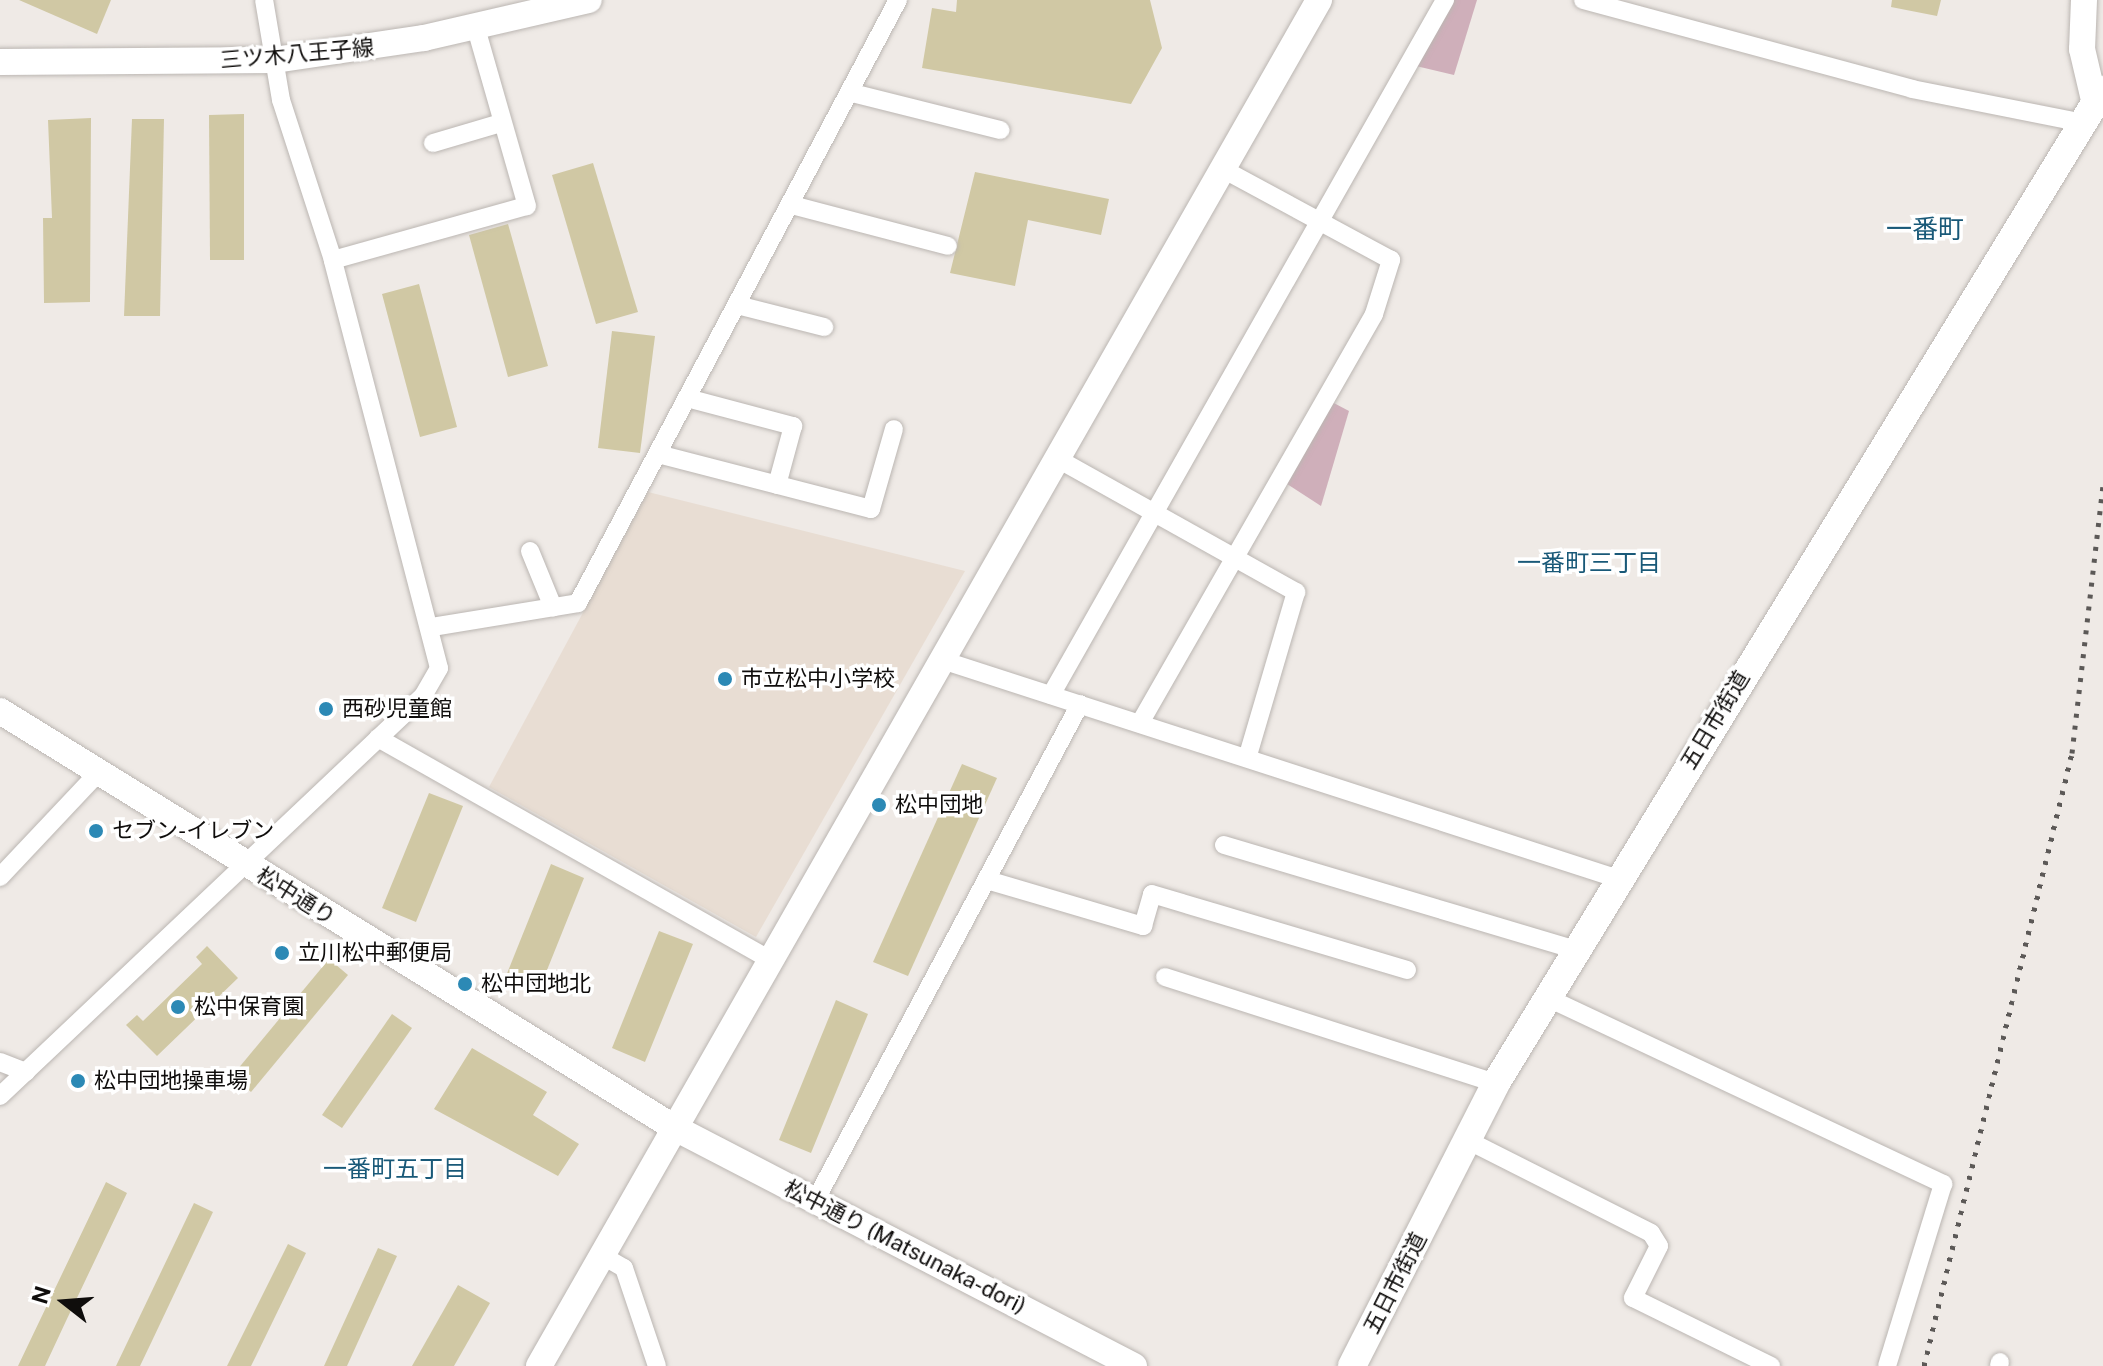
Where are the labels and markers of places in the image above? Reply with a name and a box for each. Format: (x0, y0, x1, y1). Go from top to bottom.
place label: 市立松中小学校 (741, 666, 895, 692)
marker: 市立松中小学校 (716, 670, 734, 688)
place label: 西砂児童館 (342, 696, 452, 722)
marker: 西砂児童館 (317, 700, 335, 718)
place label: 松中団地 (895, 792, 983, 818)
marker: 松中団地 (870, 796, 888, 814)
place label: セブン-イレブン (112, 818, 274, 844)
marker: セブン-イレブン (87, 822, 105, 840)
place label: 立川松中郵便局 (298, 940, 452, 966)
marker: 立川松中郵便局 (273, 944, 291, 962)
place label: 松中団地北 (481, 971, 591, 997)
marker: 松中団地北 (456, 975, 474, 993)
place label: 松中保育園 (194, 994, 304, 1020)
marker: 松中保育園 (169, 998, 187, 1016)
place label: 松中団地操車場 (94, 1068, 248, 1094)
marker: 松中団地操車場 (69, 1072, 87, 1090)

